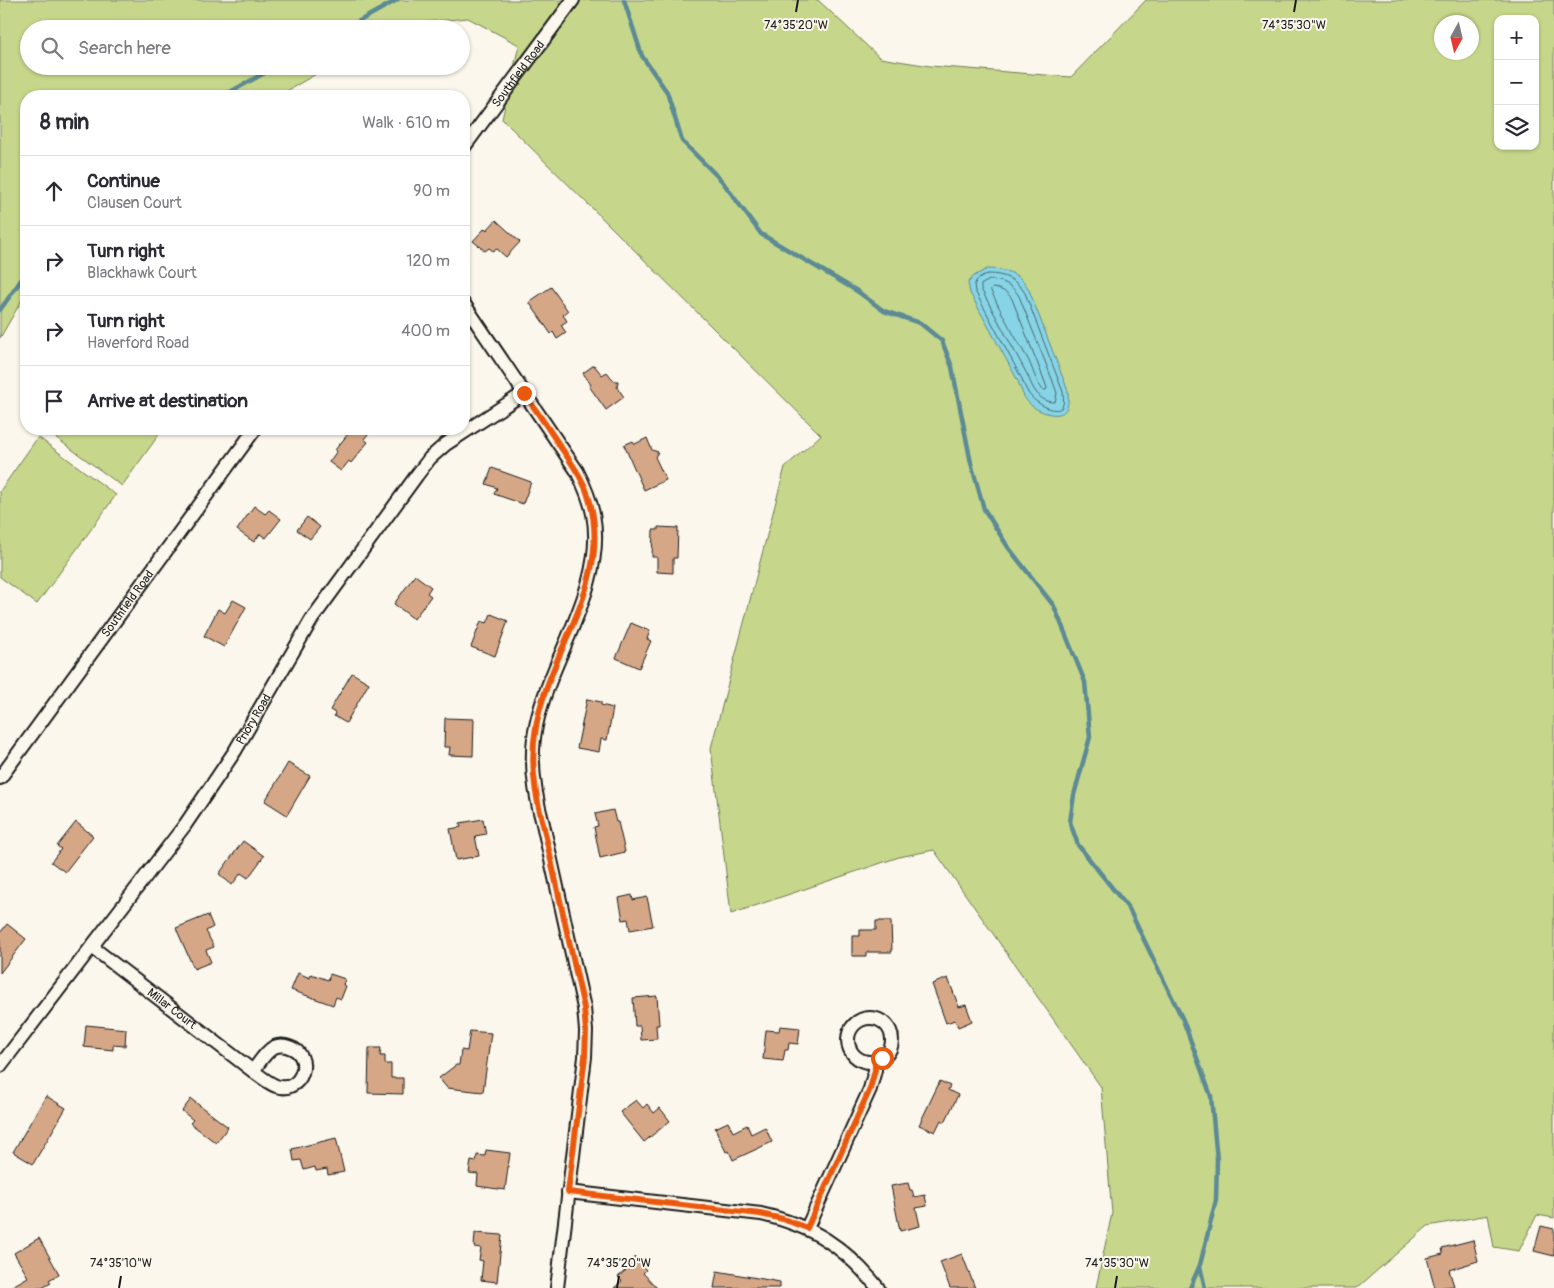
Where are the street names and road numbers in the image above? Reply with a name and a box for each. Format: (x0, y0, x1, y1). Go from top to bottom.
street label: Southfield Road (489, 38, 548, 110)
street label: Southfield Road (98, 567, 157, 640)
street label: Priory Road (233, 691, 274, 747)
street label: Millar Court (144, 985, 200, 1032)

